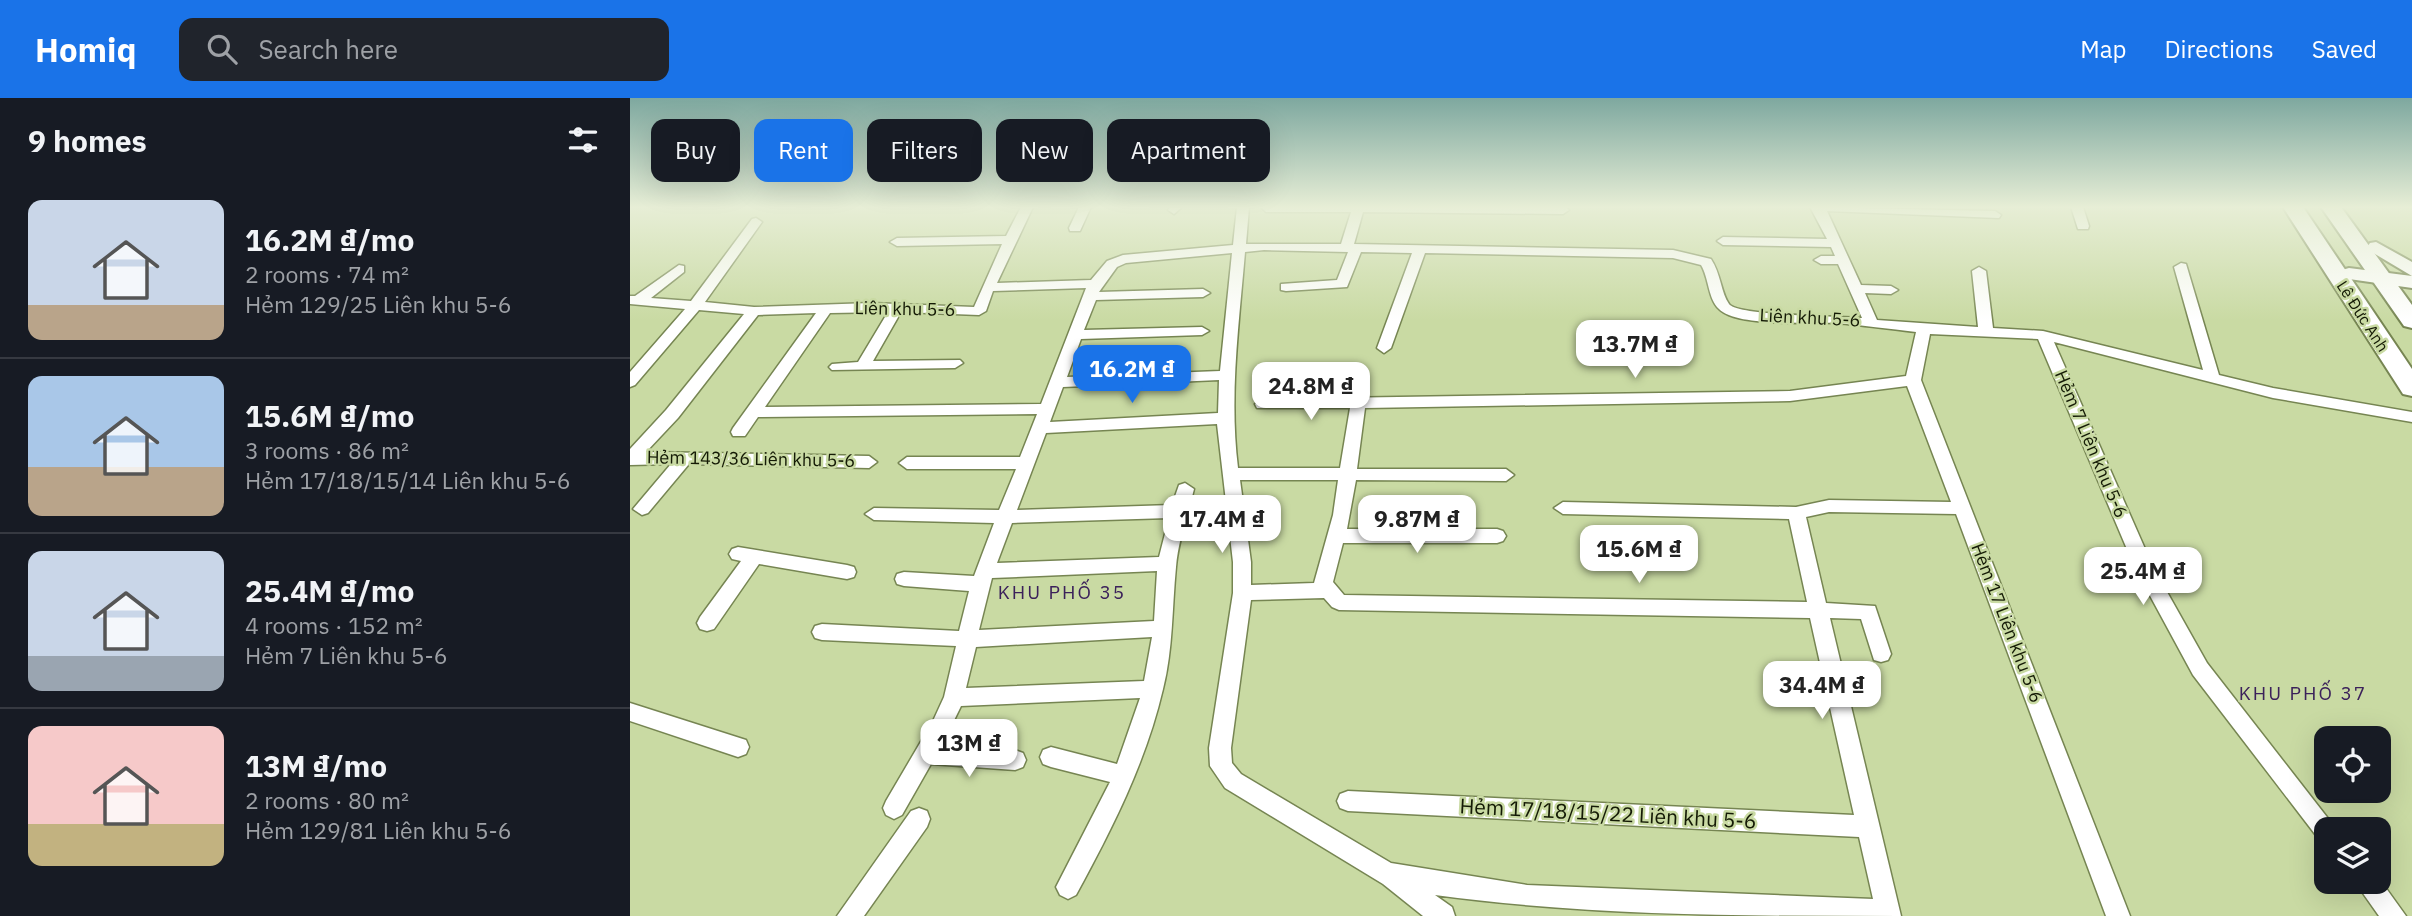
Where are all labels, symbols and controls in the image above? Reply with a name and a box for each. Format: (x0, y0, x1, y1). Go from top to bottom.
search box (179, 18, 669, 81)
text: Homiq (35, 28, 137, 71)
icon: search (203, 30, 241, 68)
text: Search here (259, 32, 398, 66)
text: Map (2080, 33, 2126, 65)
text: Directions (2164, 33, 2274, 65)
text: Saved (2312, 33, 2377, 65)
chip: Buy (651, 119, 740, 182)
chip: Rent (754, 119, 853, 182)
chip: Filters (867, 119, 982, 182)
chip: New (996, 119, 1093, 182)
chip: Apartment (1107, 119, 1270, 182)
text: 9 homes (28, 121, 147, 160)
icon: filters (564, 121, 602, 159)
text: 16.2M ₫/mo (245, 220, 414, 259)
icon: home (84, 228, 168, 312)
text: 2 rooms · 74 m² (245, 259, 409, 289)
street label: Lê Đức Anh (2333, 277, 2393, 355)
text: Hẻm 129/25 Liên khu 5-6 (245, 289, 511, 319)
street label: Liên khu 5-6 (854, 296, 956, 321)
street label: Liên khu 5-6 (1759, 303, 1861, 332)
pin: 13.7M ₫ (1570, 320, 1700, 380)
text: 13.7M ₫ (1592, 328, 1678, 358)
pin: 16.2M ₫ (1067, 345, 1197, 405)
text: 16.2M ₫ (1089, 353, 1175, 383)
pin: 24.8M ₫ (1246, 362, 1376, 422)
street label: Hẻm 7 Liên khu 5-6 (2050, 366, 2133, 521)
text: 24.8M ₫ (1268, 370, 1354, 400)
text: 15.6M ₫/mo (245, 396, 414, 435)
icon: home (84, 404, 168, 488)
text: 3 rooms · 86 m² (245, 435, 409, 465)
street label: Hẻm 143/36 Liên khu 5-6 (647, 445, 855, 472)
text: Hẻm 17/18/15/14 Liên khu 5-6 (245, 465, 571, 495)
pin: 17.4M ₫ (1157, 496, 1287, 555)
pin: 9.87M ₫ (1352, 496, 1482, 555)
text: 17.4M ₫ (1179, 503, 1265, 533)
text: 9.87M ₫ (1374, 503, 1460, 533)
pin: 15.6M ₫ (1574, 526, 1704, 585)
text: 15.6M ₫ (1596, 533, 1682, 563)
street label: Hẻm 17 Liên khu 5-6 (1966, 540, 2049, 706)
pin: 25.4M ₫ (2078, 547, 2208, 607)
text: 25.4M ₫ (2100, 555, 2186, 585)
text: 25.4M ₫/mo (245, 571, 414, 610)
district label: KHU PHỐ 35 (998, 578, 1126, 604)
icon: home (84, 579, 168, 663)
text: 4 rooms · 152 m² (245, 610, 423, 640)
text: Hẻm 7 Liên khu 5-6 (245, 640, 447, 670)
pin: 34.4M ₫ (1757, 662, 1887, 721)
text: 34.4M ₫ (1779, 669, 1865, 699)
district label: KHU PHỐ 37 (2239, 679, 2367, 705)
pin: 13M ₫ (920, 720, 1018, 779)
map controls (2314, 726, 2391, 894)
button: locate (2314, 726, 2391, 803)
text: 13M ₫ (936, 727, 1002, 757)
text: 13M ₫/mo (245, 746, 387, 785)
icon: home (84, 754, 168, 838)
text: 2 rooms · 80 m² (245, 785, 409, 815)
street label: Hẻm 17/18/15/22 Liên khu 5-6 (1459, 791, 1757, 835)
text: Hẻm 129/81 Liên khu 5-6 (245, 815, 511, 845)
button: layers (2314, 817, 2391, 894)

